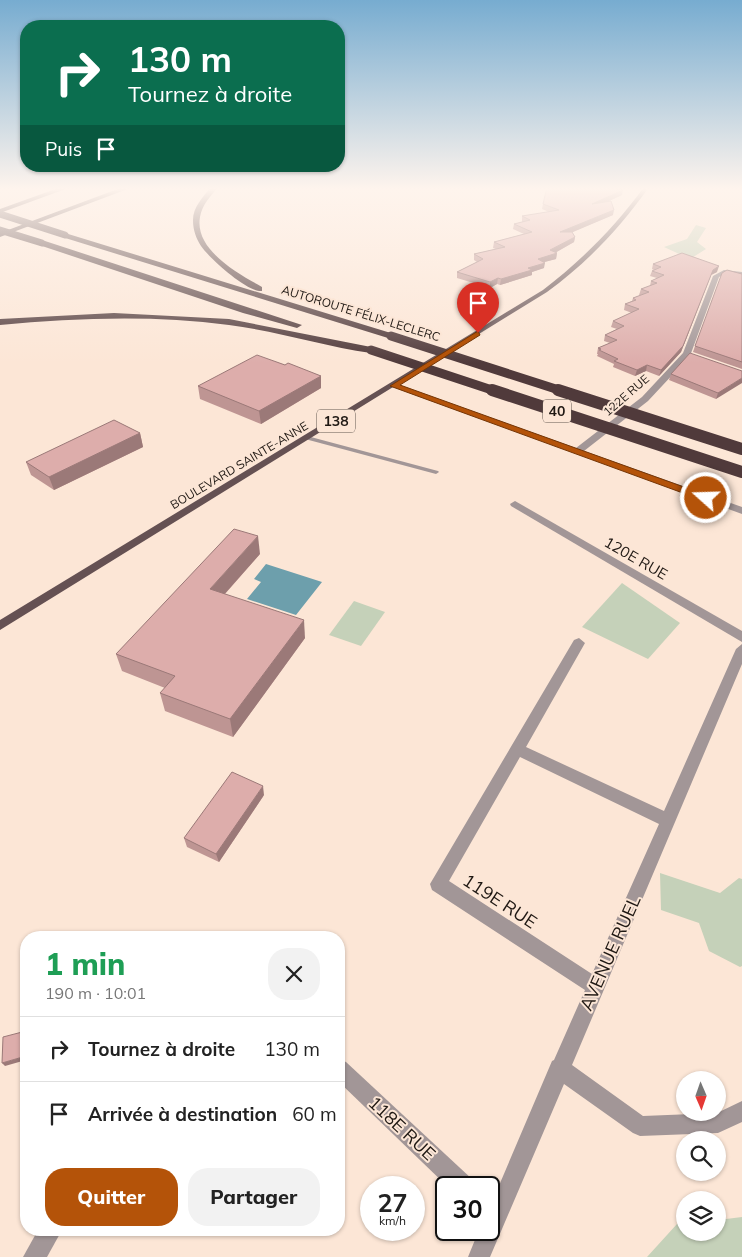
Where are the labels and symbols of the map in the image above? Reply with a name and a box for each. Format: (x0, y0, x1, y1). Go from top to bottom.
street label: AUTOROUTE FÉLIX-LECLERC (280, 282, 442, 344)
pin (457, 282, 499, 333)
street label: 122E RUE (600, 371, 652, 419)
road number: 40 (543, 400, 571, 422)
road number: 138 (317, 410, 355, 432)
street label: BOULEVARD SAINTE-ANNE (167, 418, 311, 512)
position arrow (679, 471, 731, 523)
street label: 120E RUE (601, 532, 671, 584)
street label: 119E RUE (459, 869, 541, 933)
street label: AVENUE RUEL (574, 892, 646, 1014)
north arrow (676, 1071, 726, 1121)
street label: 118E RUE (363, 1091, 441, 1165)
speed limit sign: 30 (435, 1176, 500, 1241)

